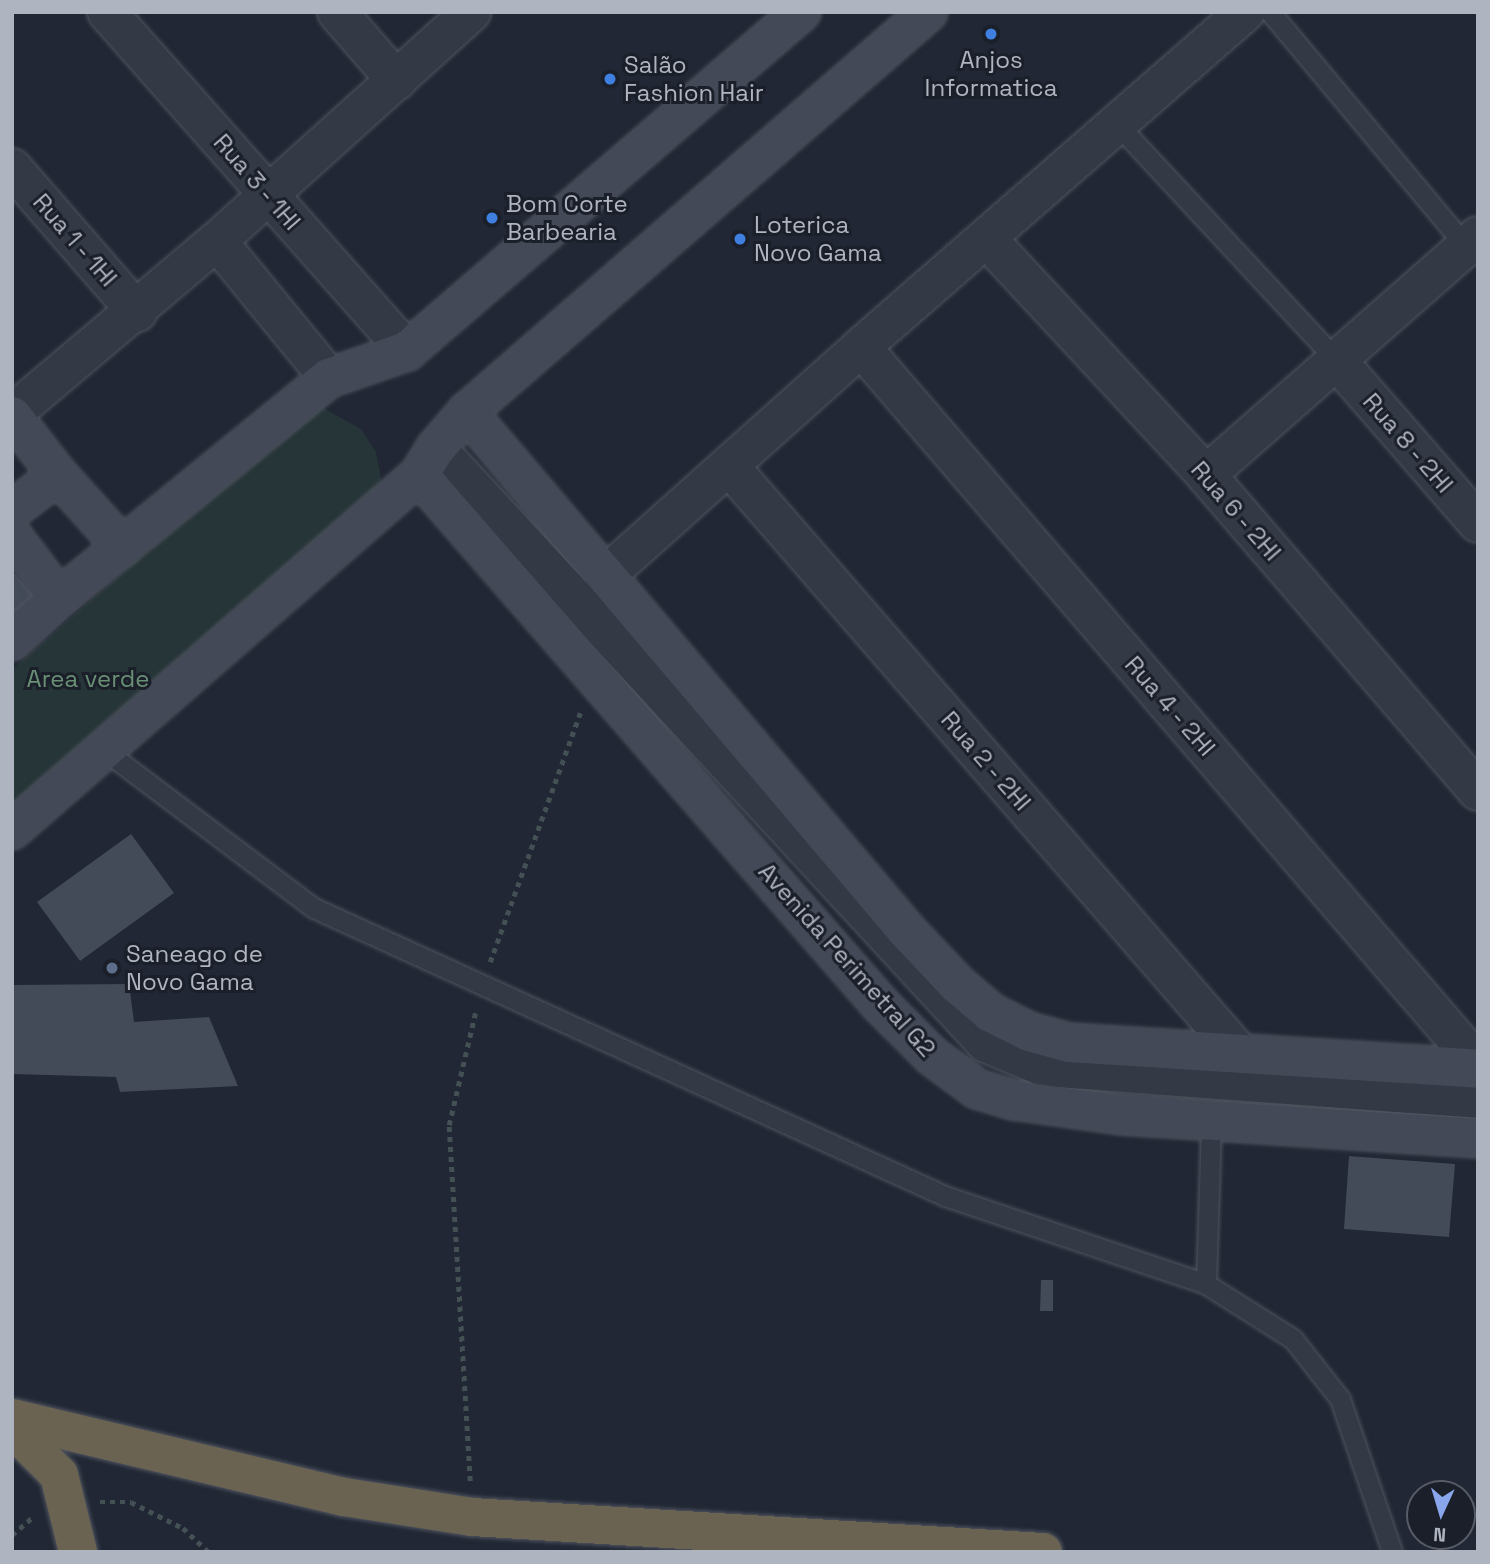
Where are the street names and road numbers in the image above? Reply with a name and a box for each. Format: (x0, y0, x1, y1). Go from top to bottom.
street label: Rua 3 - 1HI (207, 128, 307, 236)
street label: Rua 1 - 1HI (27, 187, 123, 293)
street label: Rua 8 - 2HI (1356, 387, 1460, 499)
street label: Rua 6 - 2HI (1185, 455, 1287, 567)
street label: Rua 4 - 2HI (1118, 650, 1222, 762)
street label: Rua 2 - 2HI (935, 705, 1037, 817)
street label: Avenida Perimetral G2 (752, 857, 942, 1063)

